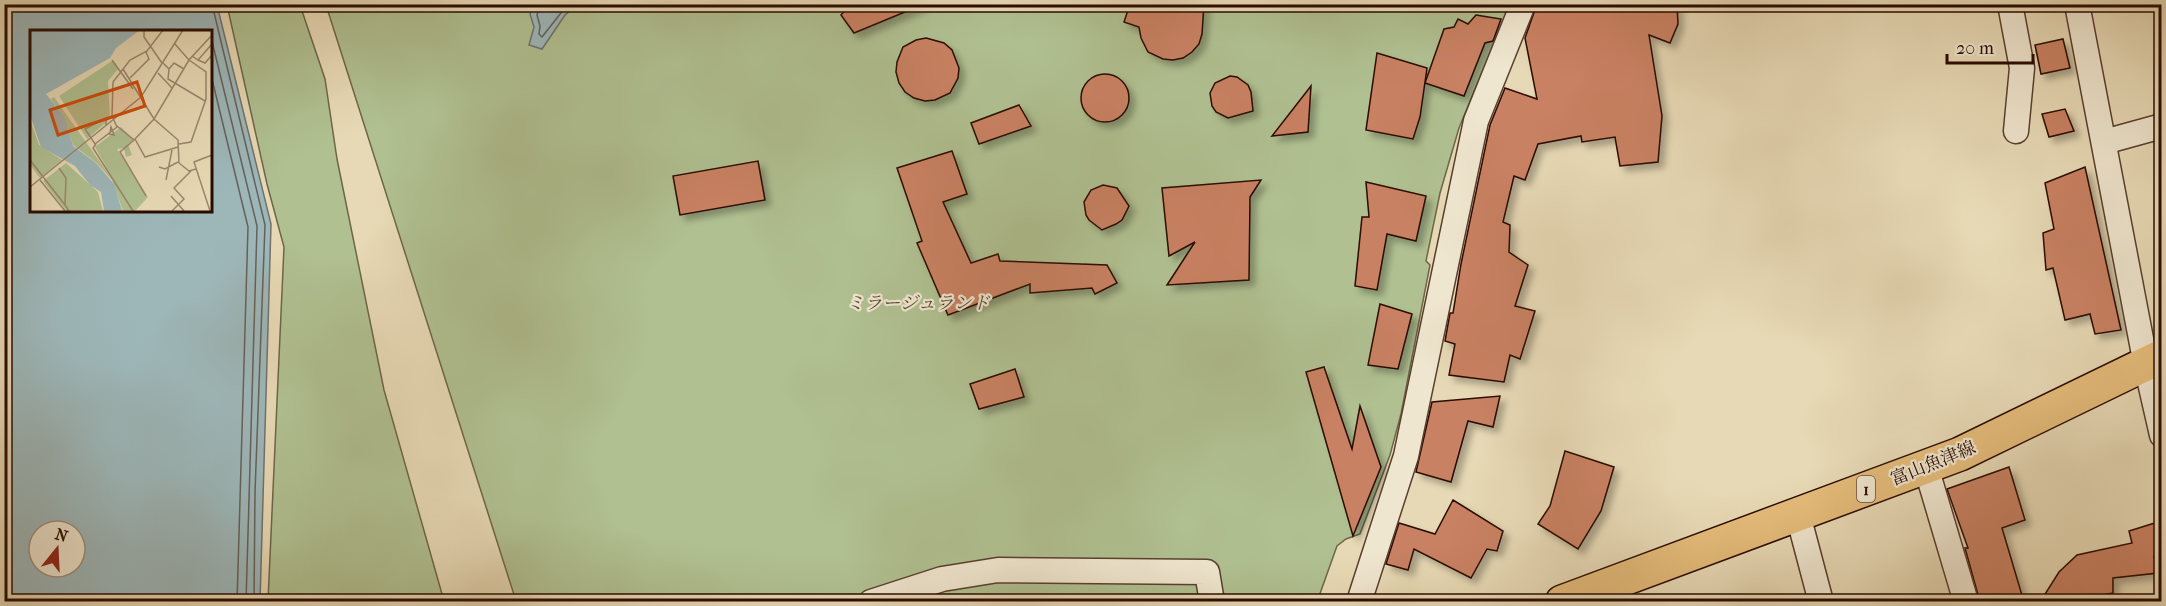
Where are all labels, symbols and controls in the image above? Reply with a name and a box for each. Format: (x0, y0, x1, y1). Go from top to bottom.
scale bar (1947, 27, 2032, 65)
inset map (30, 30, 212, 212)
text: 20 m (1956, 38, 1994, 59)
park label: ミラージュランド (846, 293, 991, 314)
street label: 富山魚津線 (1888, 437, 1979, 490)
road number: 1 (1857, 476, 1875, 502)
north arrow (27, 519, 87, 579)
text: N (53, 524, 71, 546)

